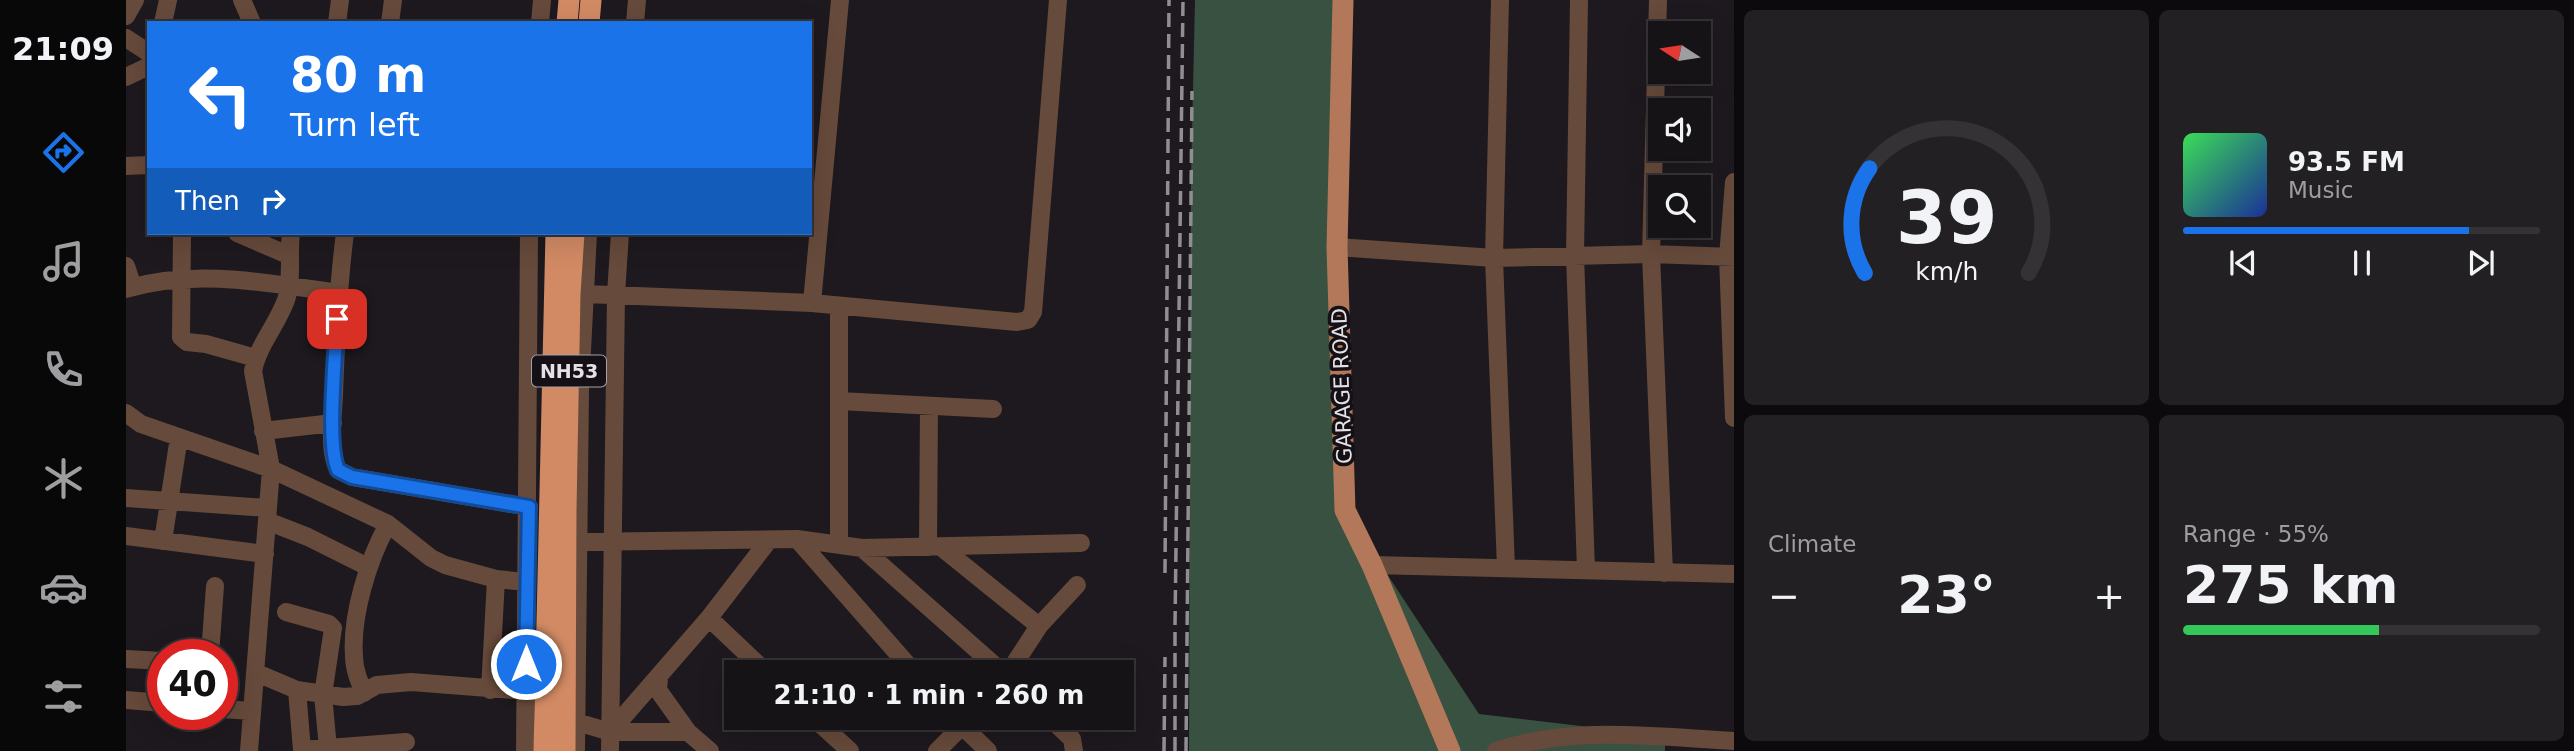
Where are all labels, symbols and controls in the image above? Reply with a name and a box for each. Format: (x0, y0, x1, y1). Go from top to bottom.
north arrow (1648, 21, 1712, 84)
map controls (1648, 21, 1711, 238)
text: 21:09 (12, 30, 114, 68)
text: 80 m (290, 47, 426, 104)
icon: left (175, 49, 266, 140)
button: sound (1648, 98, 1711, 161)
text: Turn left (290, 106, 420, 144)
icon: directions (39, 128, 88, 177)
text: 93.5 FM (2288, 147, 2405, 177)
button: search (1648, 175, 1711, 238)
text: 39 (1896, 176, 1997, 261)
text: Music (2288, 177, 2353, 203)
icon: right (254, 182, 292, 220)
text: Then (175, 186, 240, 216)
icon: music (39, 237, 88, 286)
icon: previous (2224, 244, 2262, 282)
icon: pause (2343, 244, 2381, 282)
icon: next (2462, 244, 2500, 282)
text: km/h (1915, 257, 1978, 286)
pin (307, 289, 367, 349)
icon: arrive (318, 300, 356, 338)
street label: GARAGE ROAD (1327, 308, 1357, 464)
icon: phone (39, 345, 88, 394)
road number: NH53 (532, 356, 606, 386)
icon: climate (39, 454, 88, 503)
text: Range · 55% (2183, 521, 2329, 547)
text: Climate (1768, 531, 1857, 557)
text: 275 km (2183, 555, 2398, 615)
icon: car (39, 563, 88, 612)
text: 23° (1897, 565, 1996, 625)
text: − (1768, 574, 1800, 618)
text: + (2093, 574, 2125, 618)
position arrow (489, 627, 563, 701)
speed limit sign: 40 (147, 639, 238, 730)
icon: filters (39, 672, 88, 721)
text: 21:10 · 1 min · 260 m (774, 680, 1084, 710)

